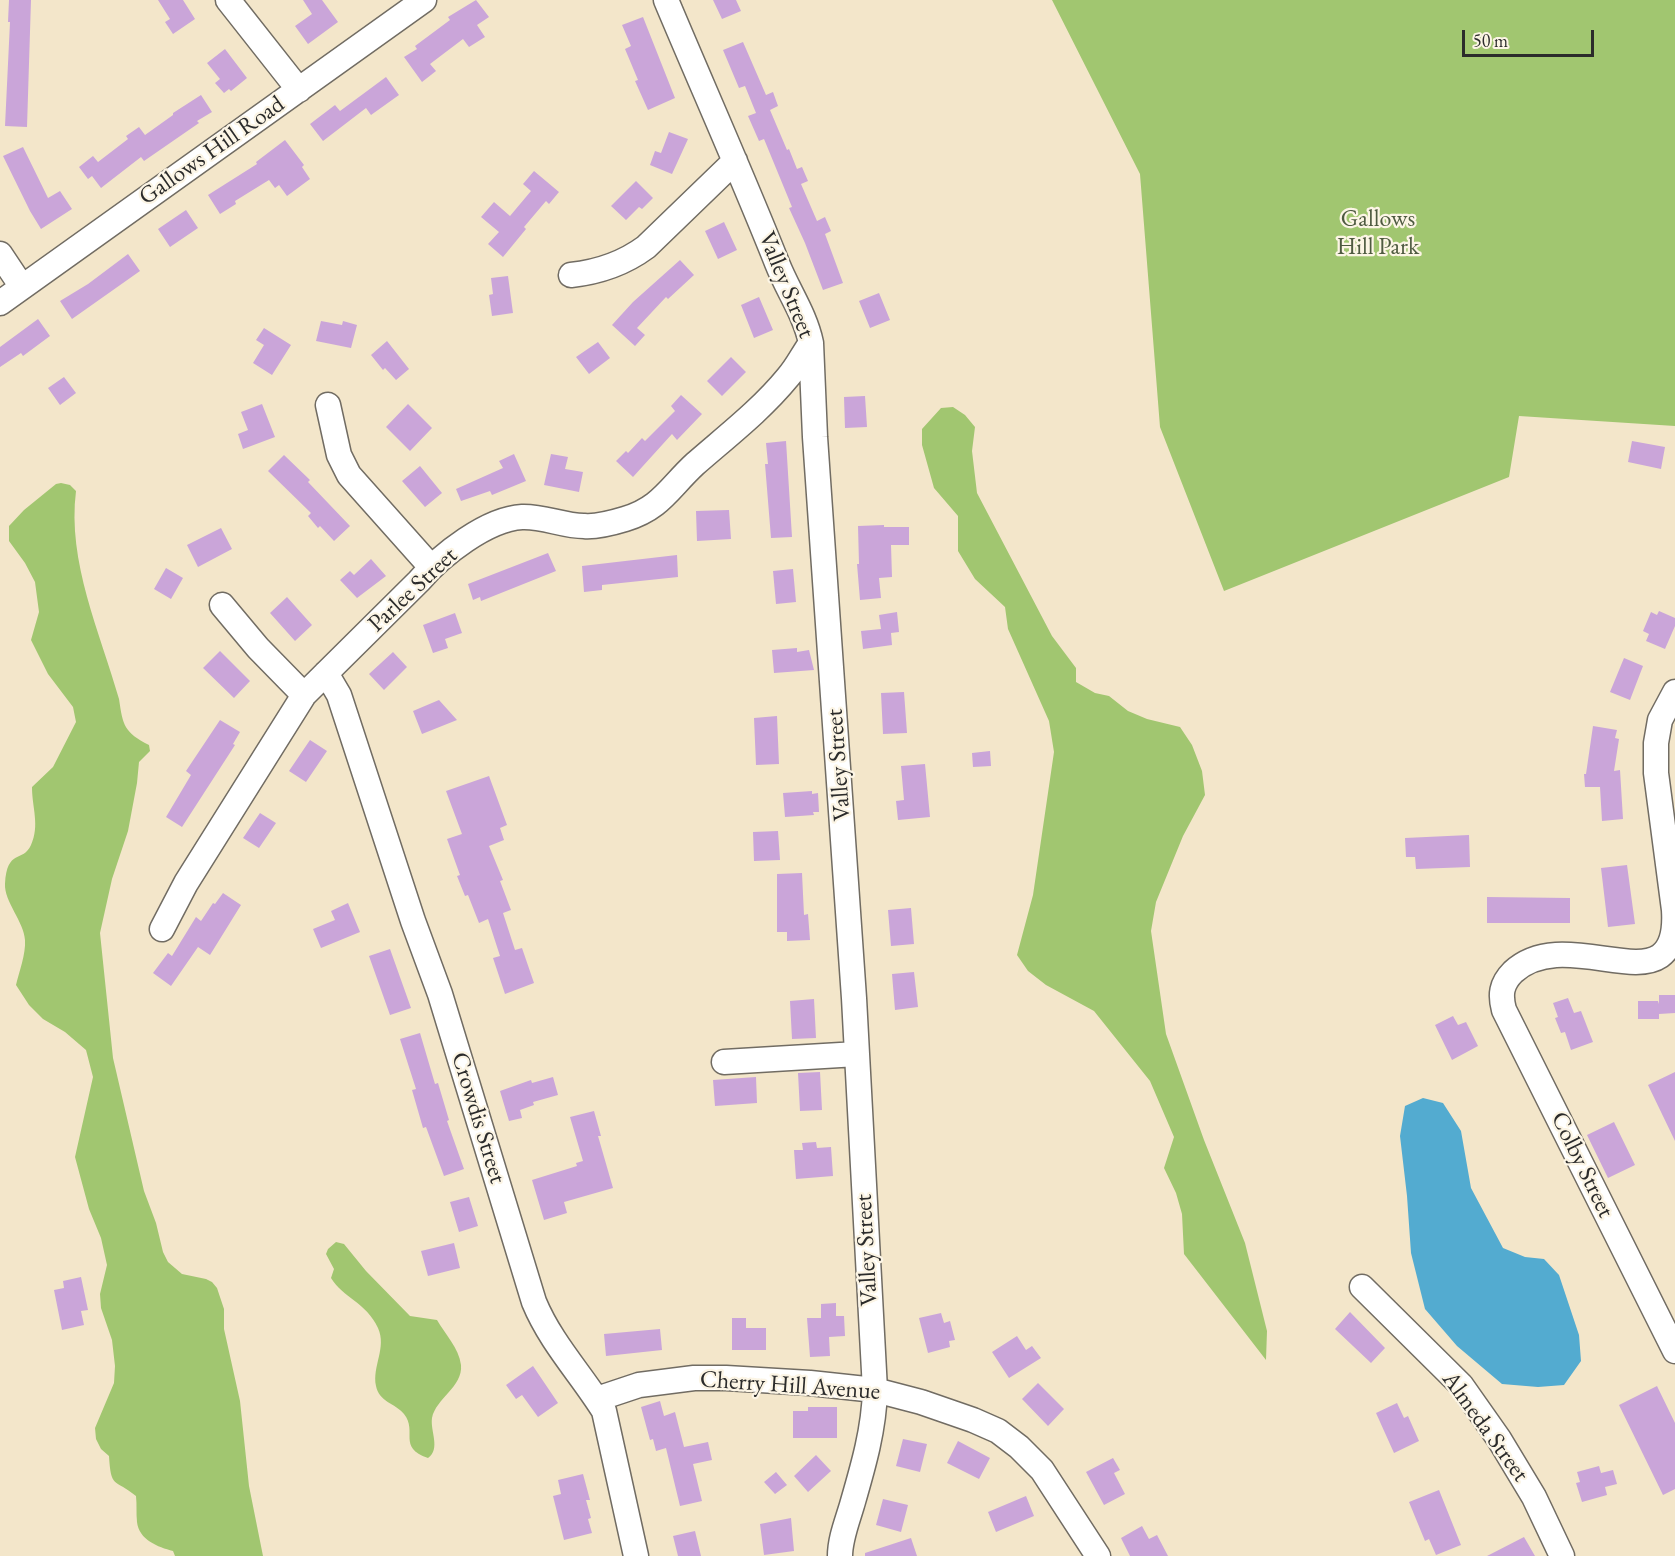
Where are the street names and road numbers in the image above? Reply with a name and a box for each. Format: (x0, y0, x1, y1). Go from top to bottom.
street label: Gallows Hill Road (134, 90, 290, 212)
street label: Valley Street (752, 228, 820, 342)
street label: Parlee Street (362, 541, 464, 639)
street label: Valley Street (821, 708, 857, 822)
street label: Crowdis Street (444, 1049, 512, 1187)
street label: Colby Street (1544, 1107, 1620, 1223)
street label: Valley Street (850, 1193, 884, 1307)
street label: Cherry Hill Avenue (699, 1365, 881, 1407)
street label: Almeda Street (1435, 1366, 1535, 1488)

